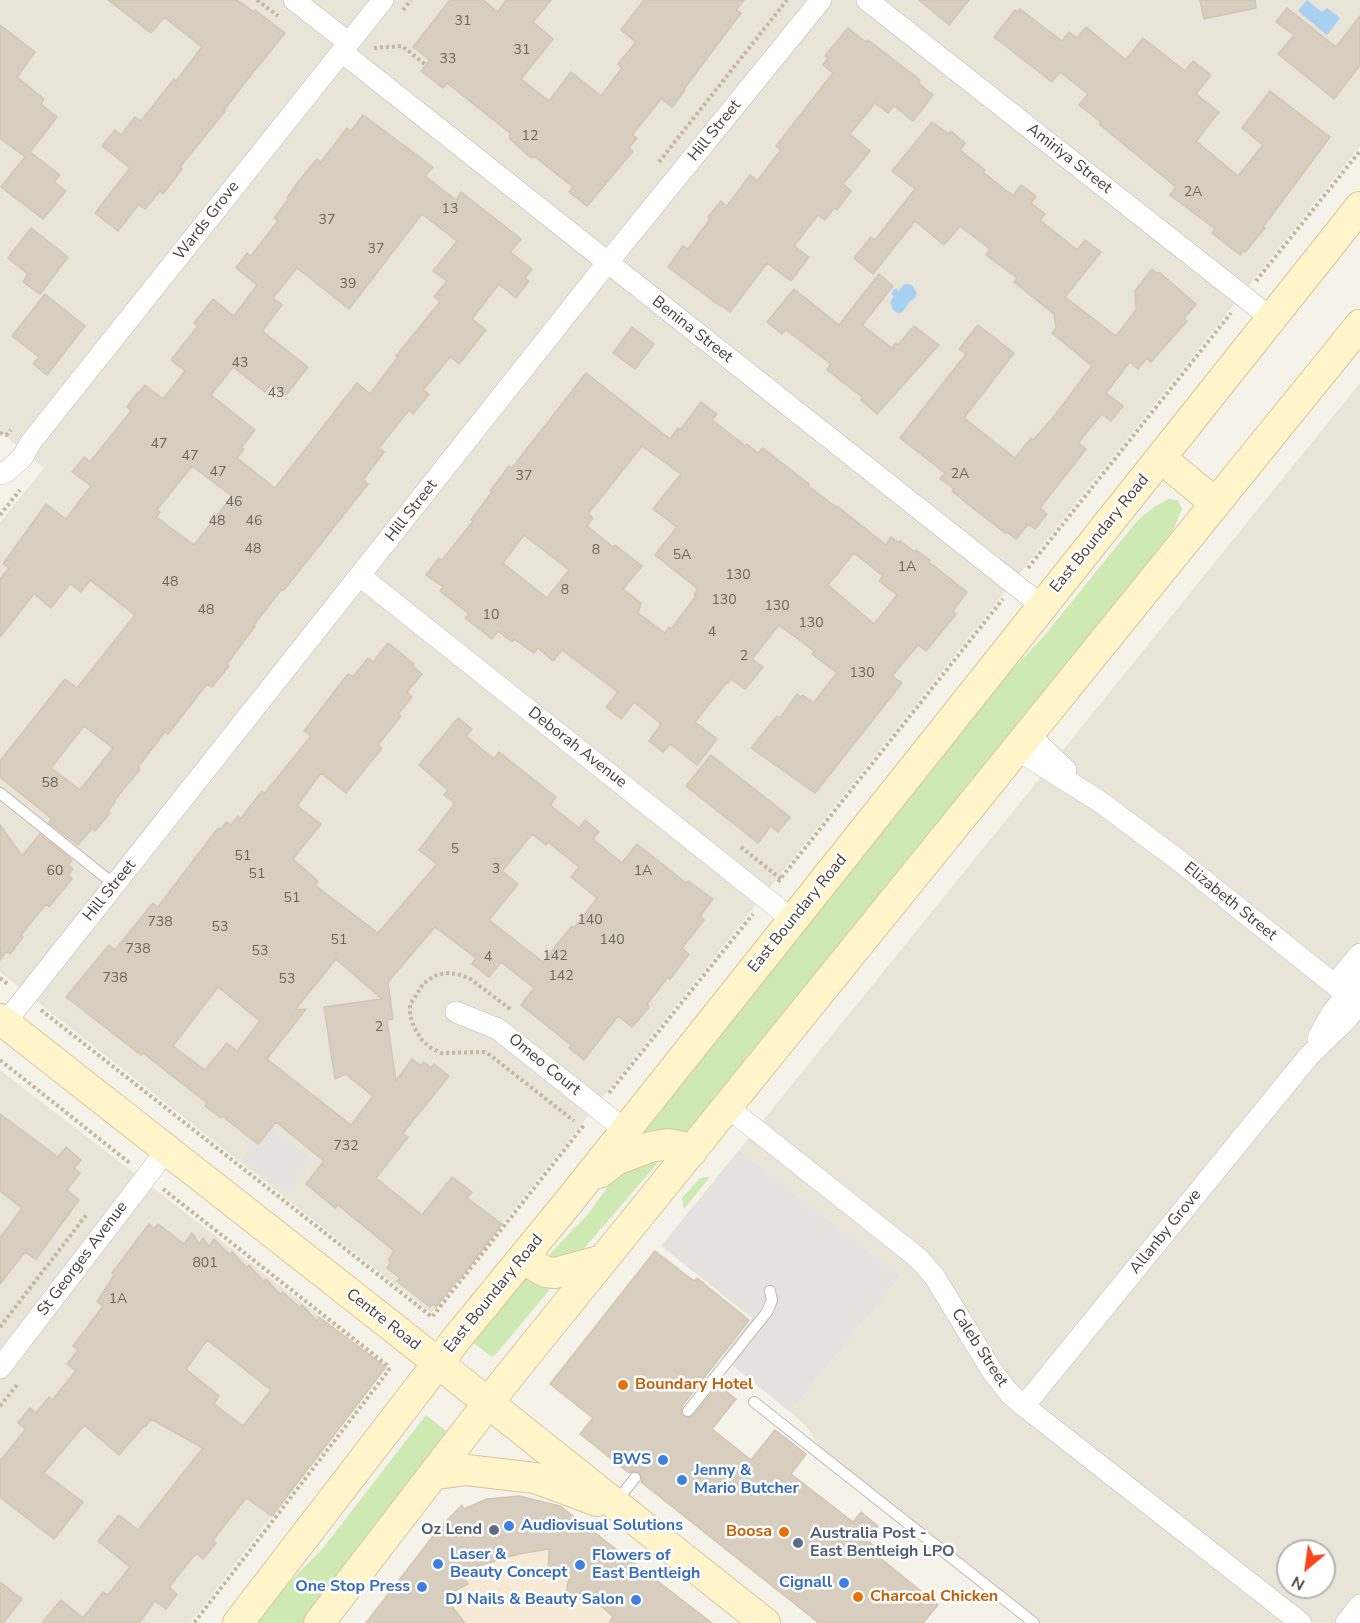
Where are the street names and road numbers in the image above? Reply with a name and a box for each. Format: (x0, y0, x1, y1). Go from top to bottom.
street label: Hill Street (685, 97, 745, 165)
street label: Amiriya Street (1023, 120, 1115, 198)
street label: Wards Grove (170, 178, 244, 264)
street label: Benina Street (648, 292, 736, 368)
street label: East Boundary Road (1046, 471, 1154, 597)
street label: Hill Street (382, 476, 442, 546)
street label: Deborah Avenue (524, 703, 630, 793)
street label: East Boundary Road (744, 851, 852, 977)
street label: Hill Street (80, 857, 140, 925)
street label: Elizabeth Street (1180, 859, 1280, 945)
street label: Omeo Court (504, 1030, 584, 1100)
street label: Allanby Grove (1126, 1186, 1206, 1278)
street label: St Georges Avenue (34, 1198, 132, 1320)
street label: East Boundary Road (440, 1231, 548, 1357)
street label: Centre Road (342, 1285, 424, 1355)
street label: Caleb Street (947, 1305, 1011, 1391)

